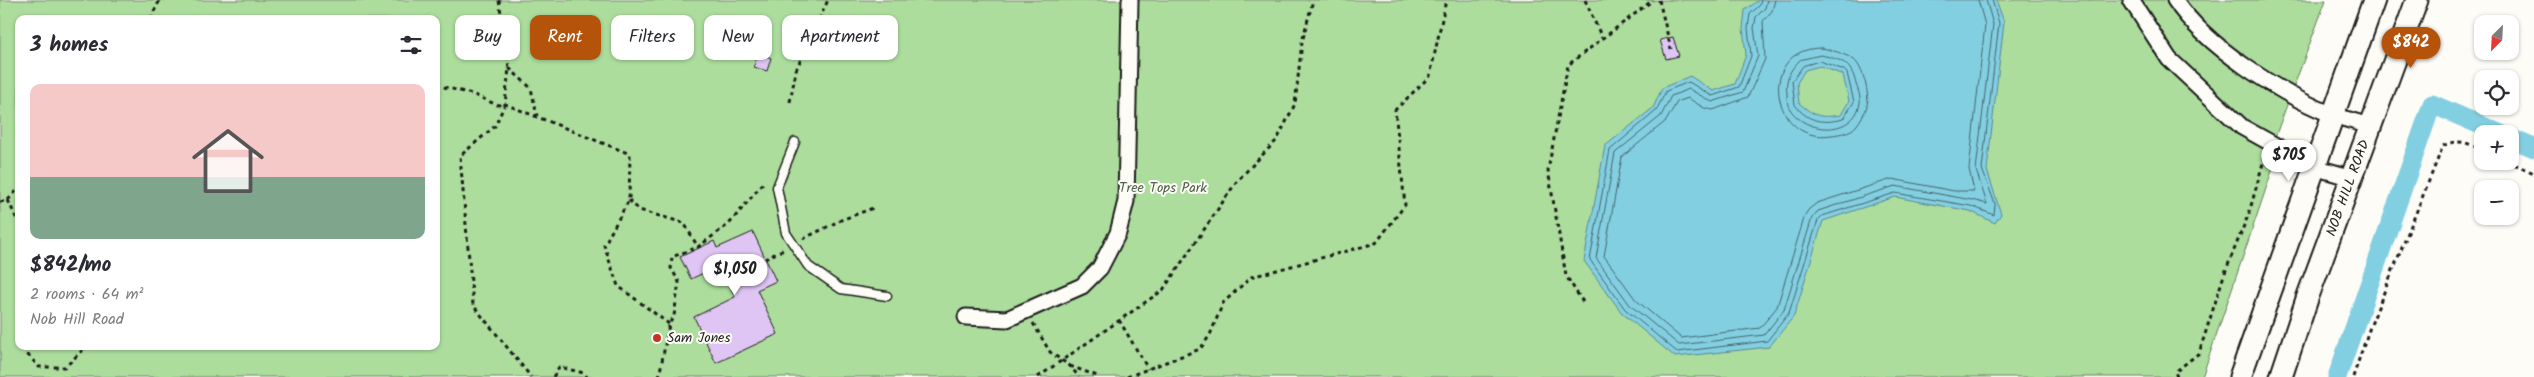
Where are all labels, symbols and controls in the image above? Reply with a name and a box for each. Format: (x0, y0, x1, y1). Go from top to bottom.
chip: Buy (455, 15, 520, 60)
chip: Rent (530, 15, 601, 60)
chip: Filters (611, 15, 694, 60)
chip: New (704, 15, 772, 60)
chip: Apartment (782, 15, 898, 60)
north arrow (2474, 15, 2519, 60)
map controls (2474, 15, 2519, 225)
pin: $842 (2381, 27, 2441, 69)
text: 3 homes (30, 29, 108, 62)
text: $842 (2393, 30, 2429, 55)
icon: filters (397, 31, 425, 59)
button: locate (2474, 70, 2519, 115)
icon: home (183, 116, 273, 206)
button: + (2474, 125, 2519, 170)
street label: NOB HILL ROAD (2320, 137, 2376, 239)
pin: $705 (2259, 140, 2319, 182)
text: $705 (2272, 143, 2306, 168)
park label: Tree Tops Park (1119, 177, 1207, 199)
button: − (2474, 180, 2519, 225)
text: $842/mo (30, 249, 111, 282)
pin: $1,050 (694, 254, 776, 296)
text: $1,050 (713, 257, 757, 282)
text: 2 rooms · 64 m² (30, 282, 143, 307)
text: Nob Hill Road (30, 307, 124, 332)
place label: Sam Jones (667, 327, 730, 349)
marker: Sam Jones (651, 332, 663, 344)

